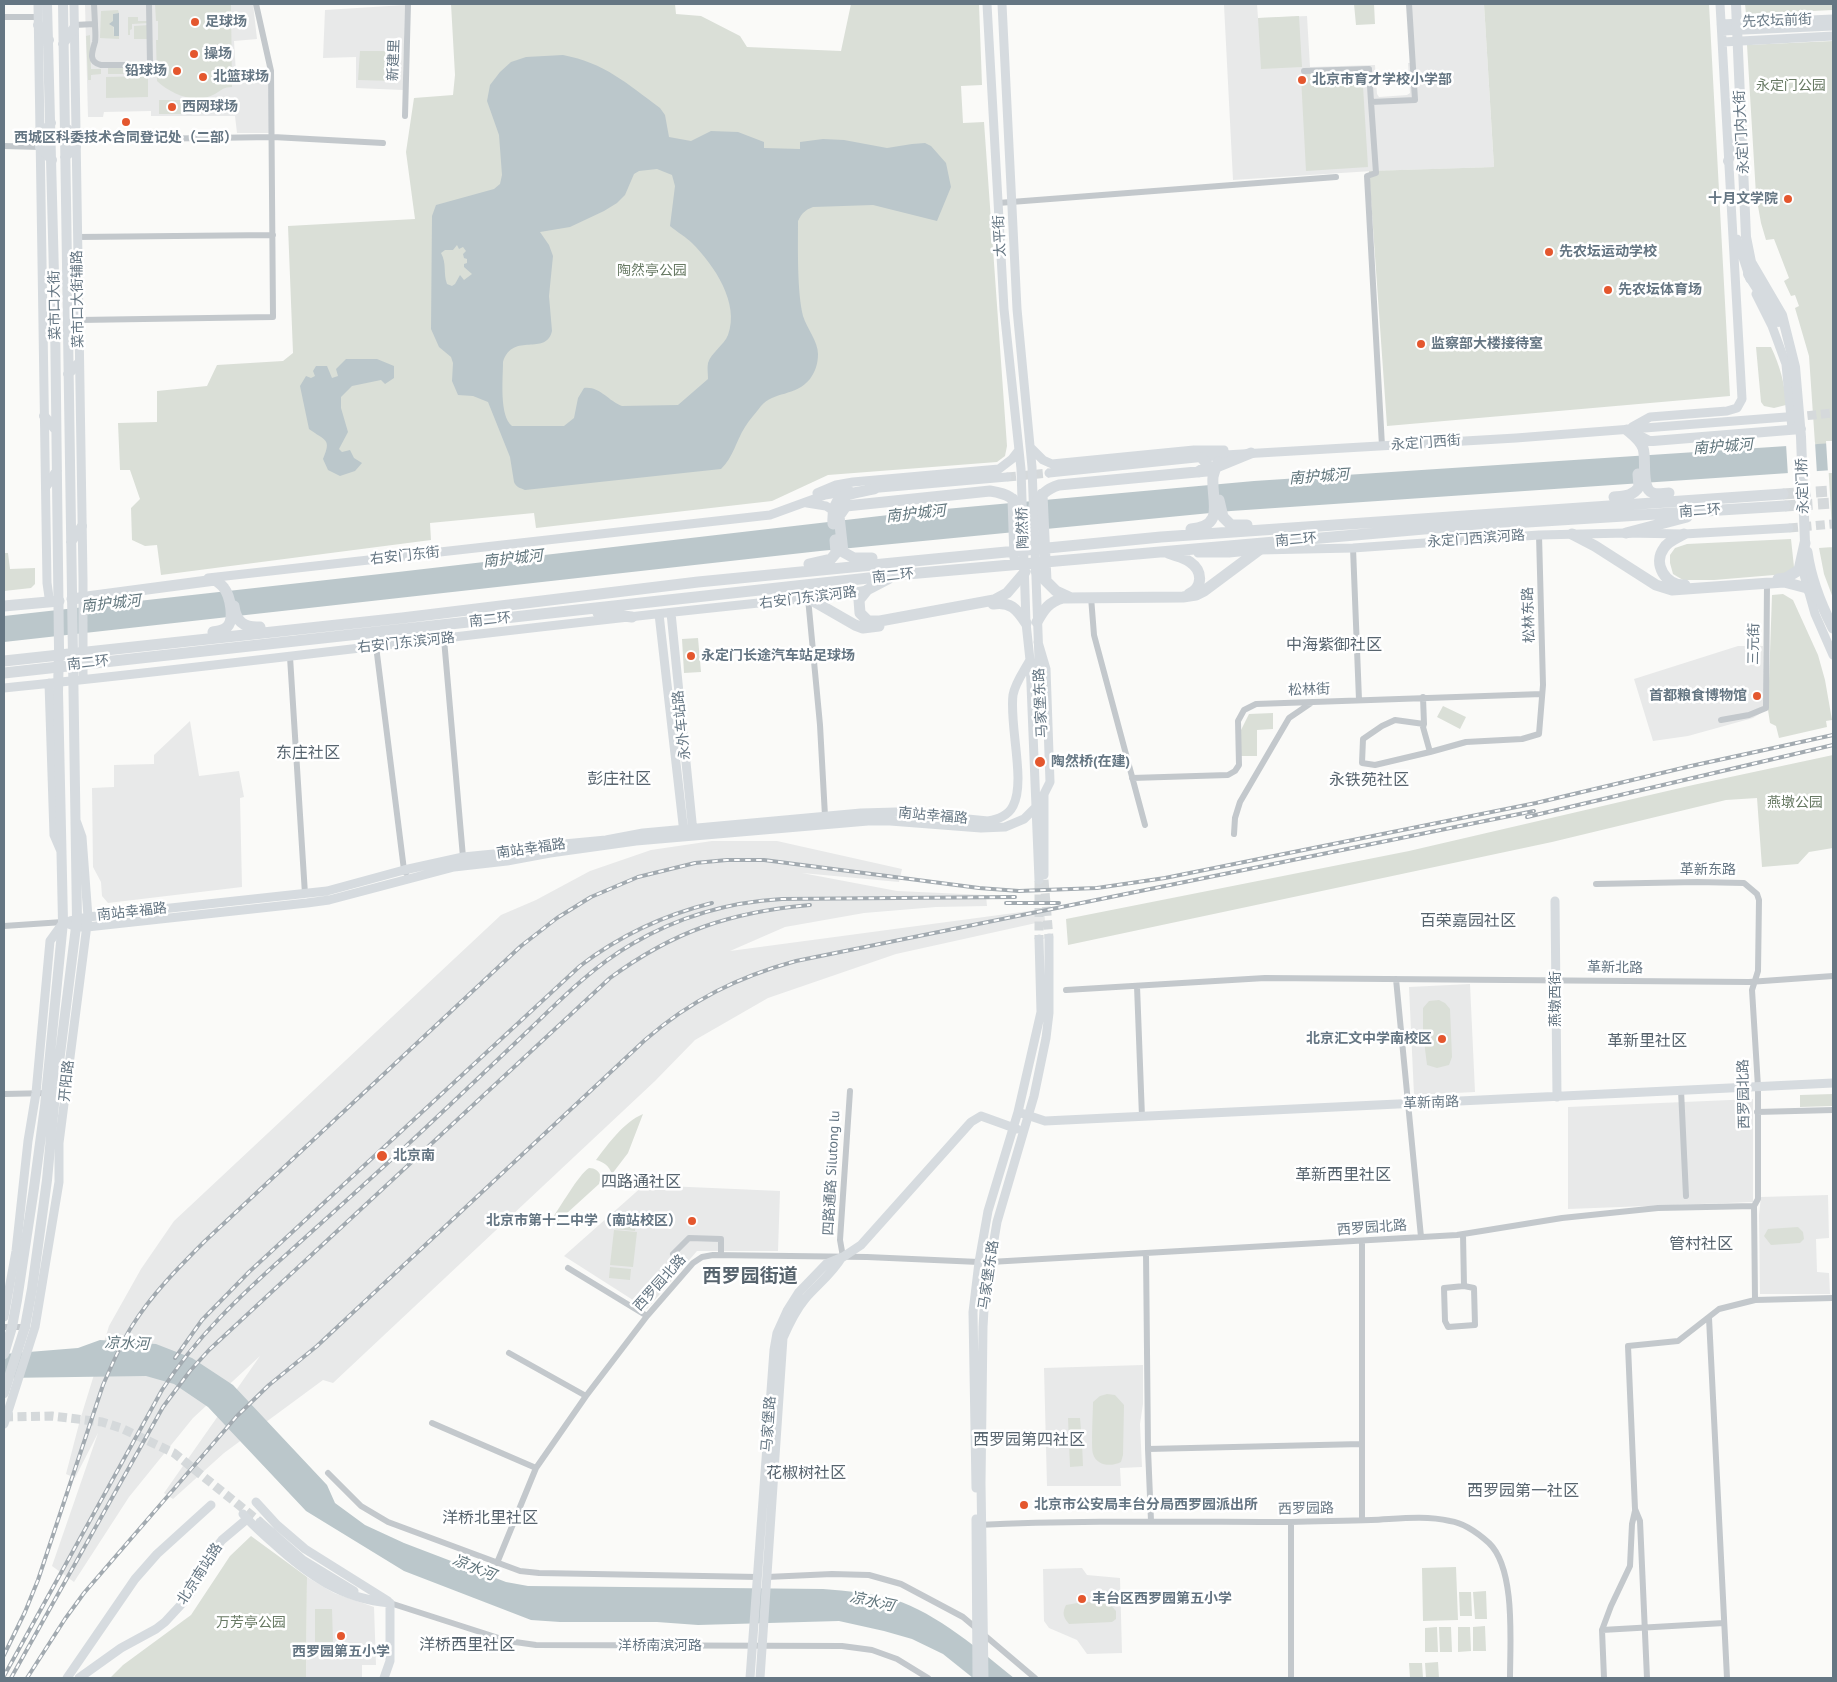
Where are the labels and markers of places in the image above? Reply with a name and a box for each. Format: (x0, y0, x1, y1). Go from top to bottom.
place label: 足球场 (205, 14, 247, 30)
marker: 足球场 (189, 16, 201, 28)
place label: 操场 (204, 46, 232, 62)
marker: 操场 (188, 48, 200, 60)
place label: 铅球场 (125, 63, 167, 79)
marker: 铅球场 (171, 65, 183, 77)
place label: 北篮球场 (213, 69, 269, 85)
marker: 北篮球场 (197, 71, 209, 83)
place label: 北京市育才学校小学部 (1312, 72, 1452, 88)
marker: 北京市育才学校小学部 (1296, 74, 1308, 86)
place label: 西网球场 (182, 99, 238, 115)
marker: 西网球场 (166, 101, 178, 113)
marker: 西城区科委技术合同登记处（二部） (120, 116, 132, 128)
place label: 西城区科委技术合同登记处（二部） (14, 130, 238, 146)
place label: 十月文学院 (1708, 191, 1778, 207)
marker: 十月文学院 (1782, 193, 1794, 205)
place label: 先农坛运动学校 (1559, 244, 1657, 260)
marker: 先农坛运动学校 (1543, 246, 1555, 258)
place label: 先农坛体育场 (1618, 282, 1702, 298)
marker: 先农坛体育场 (1602, 284, 1614, 296)
place label: 监察部大楼接待室 (1431, 336, 1543, 352)
marker: 监察部大楼接待室 (1415, 338, 1427, 350)
place label: 永定门长途汽车站足球场 (701, 648, 855, 664)
marker: 永定门长途汽车站足球场 (685, 650, 697, 662)
place label: 首都粮食博物馆 (1649, 688, 1747, 704)
marker: 首都粮食博物馆 (1751, 690, 1763, 702)
place label: 陶然桥(在建) (1051, 754, 1130, 770)
marker: 陶然桥(在建) (1033, 755, 1047, 769)
place label: 北京汇文中学南校区 (1306, 1031, 1432, 1047)
marker: 北京汇文中学南校区 (1436, 1033, 1448, 1045)
place label: 北京南 (393, 1148, 435, 1164)
marker: 北京南 (375, 1149, 389, 1163)
place label: 北京市第十二中学（南站校区） (486, 1213, 682, 1229)
marker: 北京市第十二中学（南站校区） (686, 1215, 698, 1227)
place label: 北京市公安局丰台分局西罗园派出所 (1034, 1497, 1258, 1513)
marker: 北京市公安局丰台分局西罗园派出所 (1018, 1499, 1030, 1511)
place label: 丰台区西罗园第五小学 (1092, 1591, 1232, 1607)
marker: 丰台区西罗园第五小学 (1076, 1593, 1088, 1605)
marker: 西罗园第五小学 (335, 1630, 347, 1642)
place label: 西罗园第五小学 (292, 1644, 390, 1660)

